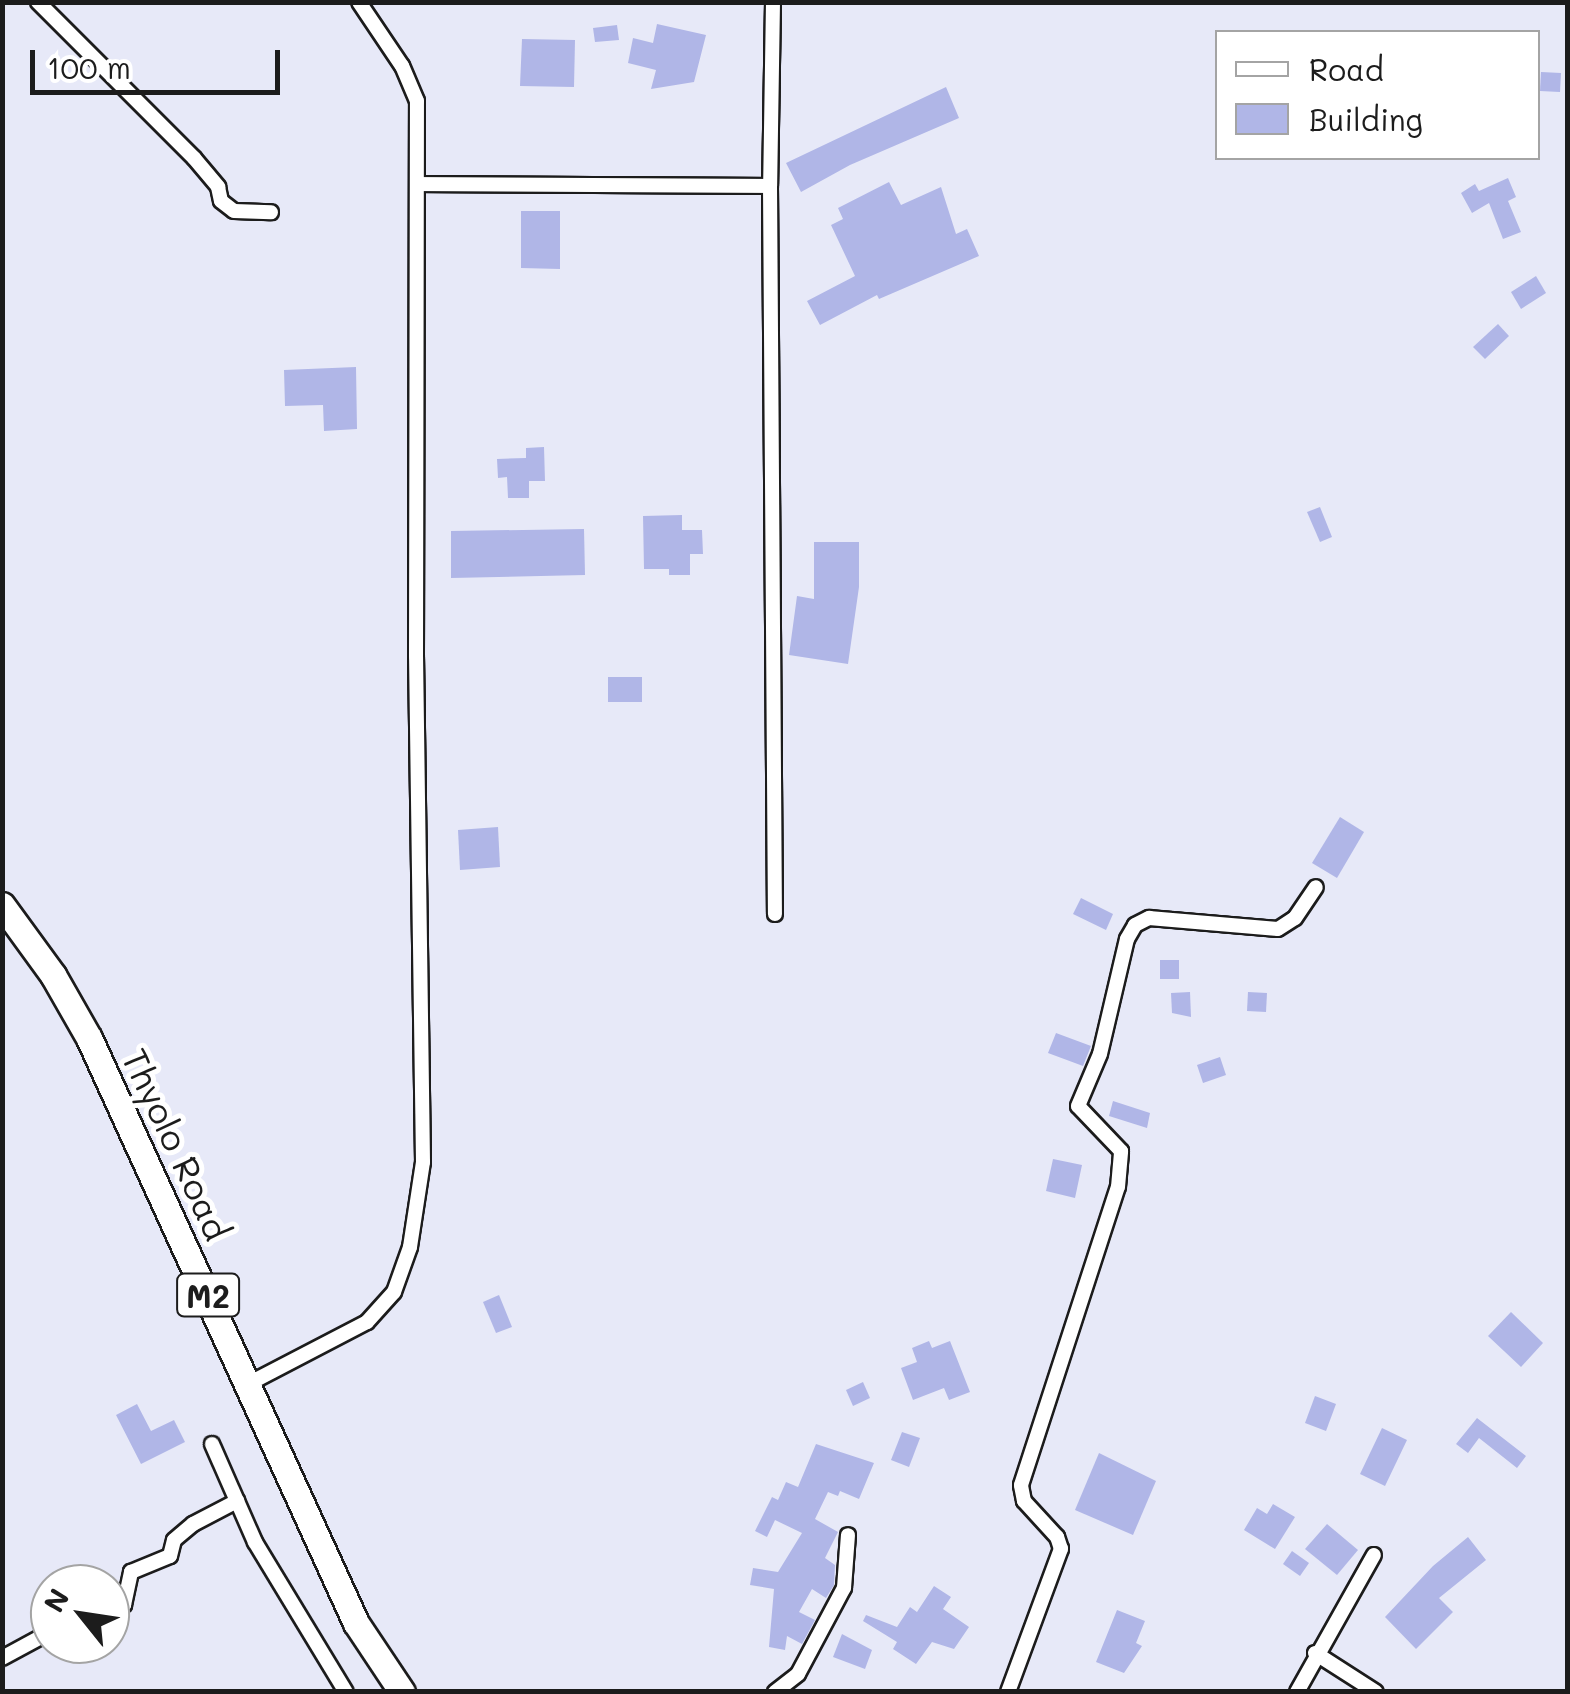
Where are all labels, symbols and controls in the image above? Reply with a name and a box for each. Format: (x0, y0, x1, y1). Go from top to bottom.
scale bar (35, 30, 285, 92)
legend (1215, 30, 1540, 160)
text: 100 m (47, 47, 131, 87)
text: Road (1309, 49, 1384, 89)
text: Building (1309, 99, 1423, 139)
street label: Thyolo Road (114, 1042, 240, 1246)
road number: M2 (176, 1268, 240, 1322)
north arrow (30, 1564, 130, 1664)
text: N (35, 1582, 77, 1618)

